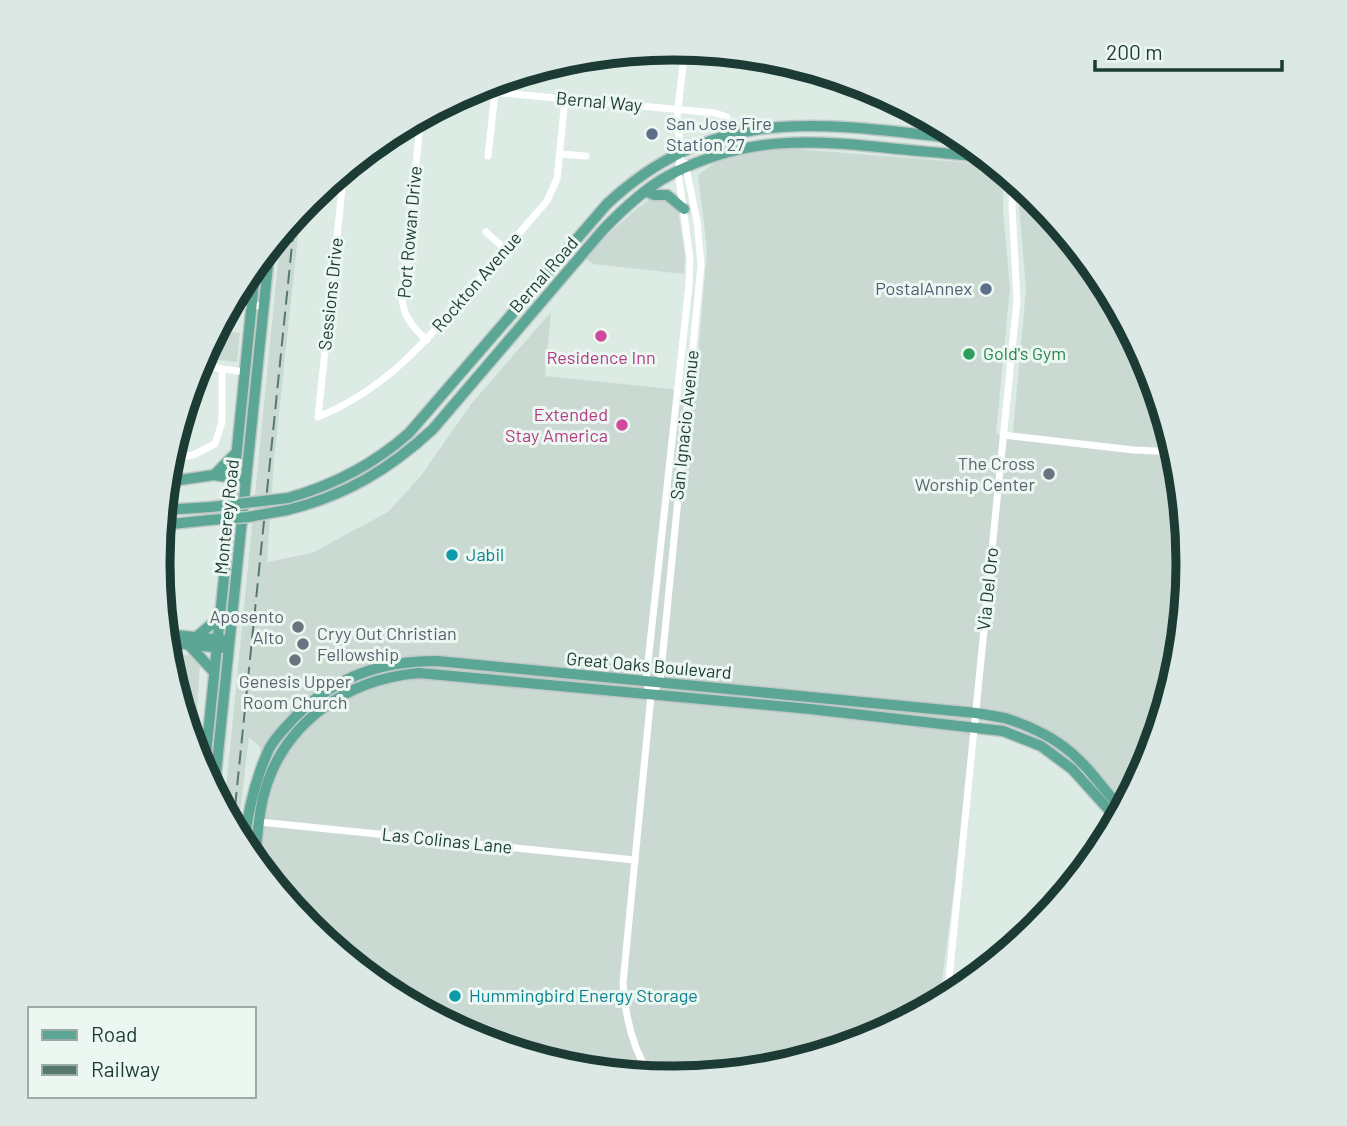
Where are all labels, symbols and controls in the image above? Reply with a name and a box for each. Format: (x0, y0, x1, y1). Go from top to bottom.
scale bar (1095, 28, 1282, 72)
text: 200 m (1106, 39, 1163, 64)
street label: Bernal Way (555, 86, 643, 116)
place label: San Jose Fire Station 27 (666, 112, 772, 155)
marker: San Jose Fire Station 27 (644, 126, 660, 142)
street label: Port Rowan Drive (392, 165, 426, 299)
street label: Rockton Avenue (427, 227, 526, 336)
street label: Bernal Road (504, 232, 582, 317)
street label: Sessions Drive (313, 236, 347, 351)
place label: PostalAnnex (875, 277, 972, 299)
marker: PostalAnnex (978, 281, 994, 297)
marker: Residence Inn (593, 328, 609, 344)
place label: Gold's Gym (983, 342, 1066, 364)
place label: Residence Inn (546, 346, 656, 368)
marker: Gold's Gym (961, 346, 977, 362)
street label: San Ignacio Avenue (665, 349, 703, 501)
place label: Extended Stay America (505, 403, 608, 446)
marker: Extended Stay America (614, 417, 630, 433)
place label: The Cross Worship Center (915, 452, 1035, 495)
street label: Monterey Road (209, 458, 243, 576)
marker: The Cross Worship Center (1041, 466, 1057, 482)
place label: Jabil (466, 543, 504, 565)
street label: Via Del Oro (972, 546, 1002, 632)
marker: Jabil (444, 547, 460, 563)
place label: Aposento Alto (209, 605, 284, 648)
marker: Aposento Alto (290, 619, 306, 635)
place label: Cryy Out Christian Fellowship (317, 622, 457, 665)
marker: Cryy Out Christian Fellowship (295, 636, 311, 652)
street label: Great Oaks Boulevard (566, 647, 733, 683)
marker: Genesis Upper Room Church (287, 652, 303, 668)
place label: Genesis Upper Room Church (239, 670, 352, 713)
street label: Las Colinas Lane (381, 822, 513, 858)
place label: Hummingbird Energy Storage (469, 984, 698, 1006)
marker: Hummingbird Energy Storage (447, 988, 463, 1004)
legend (28, 1007, 256, 1098)
text: Road (91, 1021, 137, 1046)
text: Railway (91, 1056, 160, 1081)

